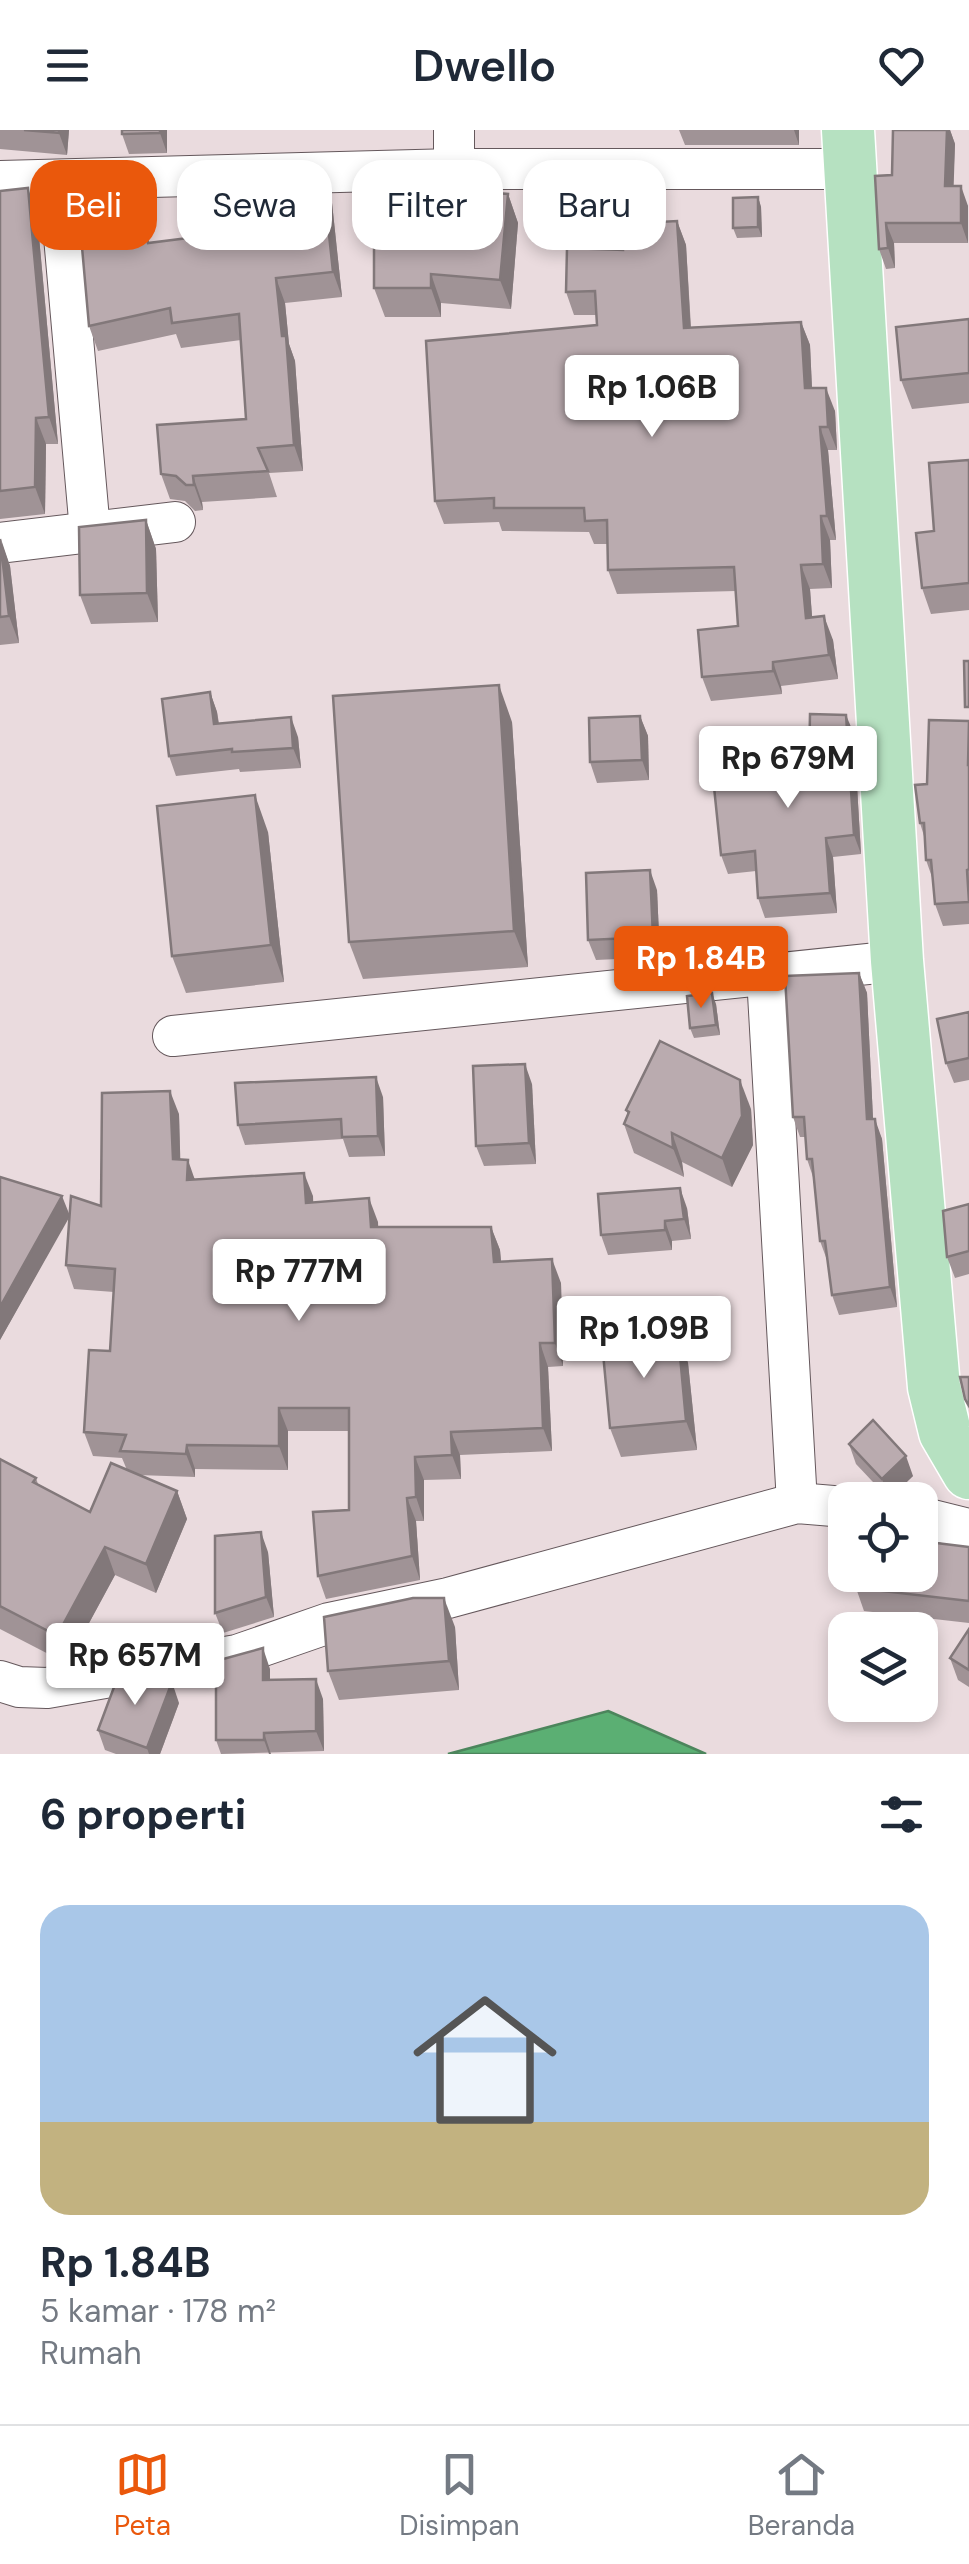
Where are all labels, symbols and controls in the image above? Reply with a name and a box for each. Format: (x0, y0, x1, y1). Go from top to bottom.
text: Dwello (413, 36, 556, 95)
icon: menu (40, 38, 95, 93)
icon: heart (874, 38, 929, 93)
chip: Beli (30, 160, 157, 250)
chip: Sewa (177, 160, 332, 250)
chip: Filter (352, 160, 503, 250)
chip: Baru (523, 160, 666, 250)
pin: Rp 1.06B (549, 355, 755, 440)
text: Rp 1.06B (587, 366, 717, 408)
pin: Rp 679M (696, 726, 880, 811)
text: Rp 679M (721, 737, 855, 779)
pin: Rp 1.84B (598, 926, 804, 1011)
text: Rp 1.84B (636, 937, 766, 979)
pin: Rp 777M (207, 1239, 391, 1324)
text: Rp 777M (235, 1250, 363, 1292)
pin: Rp 1.09B (541, 1296, 747, 1381)
text: Rp 1.09B (579, 1307, 709, 1349)
map controls (828, 1482, 938, 1722)
button: locate (828, 1482, 938, 1592)
button: layers (828, 1612, 938, 1722)
pin: Rp 657M (43, 1623, 227, 1708)
text: Rp 657M (68, 1634, 202, 1676)
text: 6 properti (40, 1787, 246, 1842)
icon: filters (874, 1787, 929, 1842)
icon: home (395, 1970, 575, 2150)
text: Rp 1.84B (40, 2235, 210, 2290)
text: 5 kamar · 178 m² (40, 2290, 276, 2332)
text: Rumah (40, 2332, 142, 2374)
tab: Peta (114, 2447, 171, 2544)
tab: Disimpan (399, 2447, 520, 2544)
tab: Beranda (748, 2447, 855, 2544)

